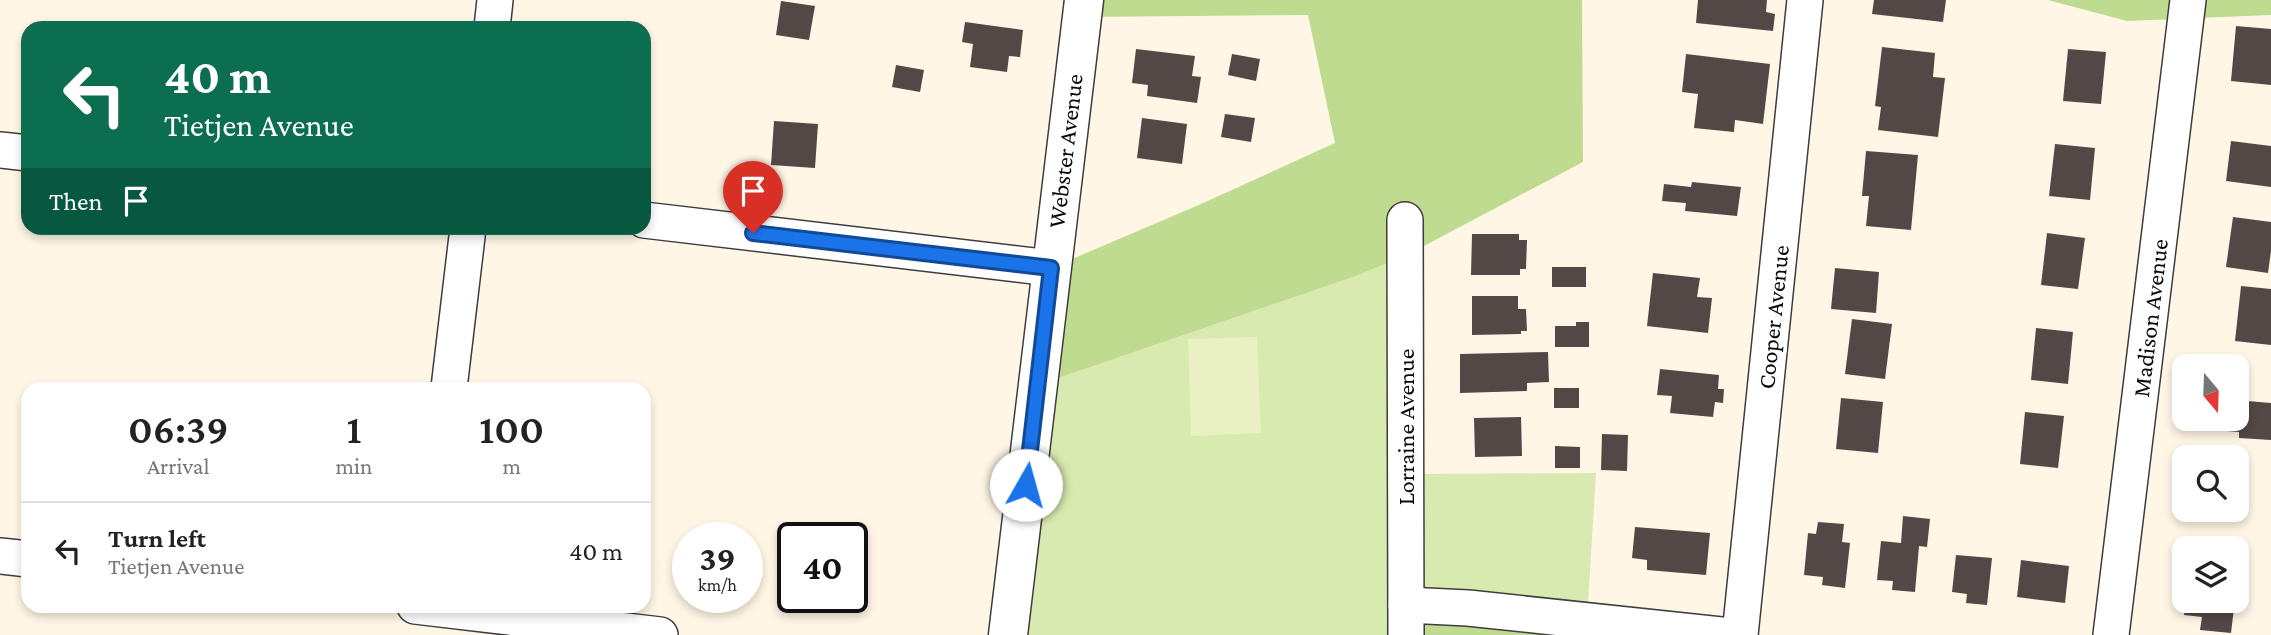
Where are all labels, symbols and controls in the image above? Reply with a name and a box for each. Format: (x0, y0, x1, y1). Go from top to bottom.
icon: left (49, 49, 140, 140)
text: 40 m (164, 49, 271, 104)
street label: Webster Avenue (1042, 72, 1088, 230)
text: Tietjen Avenue (164, 107, 354, 143)
pin (723, 161, 783, 233)
icon: arrive (734, 172, 772, 210)
icon: arrive (117, 182, 155, 220)
text: Then (49, 187, 103, 216)
street label: Madison Avenue (2127, 237, 2173, 399)
street label: Cooper Avenue (1752, 244, 1794, 390)
street label: Lorraine Avenue (1392, 349, 1419, 505)
north arrow (2172, 354, 2249, 430)
map controls (2172, 354, 2249, 613)
text: 06:39 (128, 405, 229, 452)
text: 1 (346, 405, 361, 452)
text: 100 (479, 405, 544, 452)
button: search (2172, 445, 2249, 522)
position arrow (989, 448, 1063, 522)
text: Arrival (147, 453, 210, 479)
text: min (336, 453, 372, 479)
text: m (502, 453, 521, 479)
speed limit sign: 40 (777, 522, 868, 613)
text: Turn left (108, 524, 206, 553)
icon: left (49, 532, 87, 570)
button: layers (2172, 536, 2249, 613)
text: 40 m (569, 537, 623, 566)
text: 39 (699, 539, 736, 578)
text: Tietjen Avenue (108, 553, 244, 579)
text: km/h (698, 575, 737, 595)

